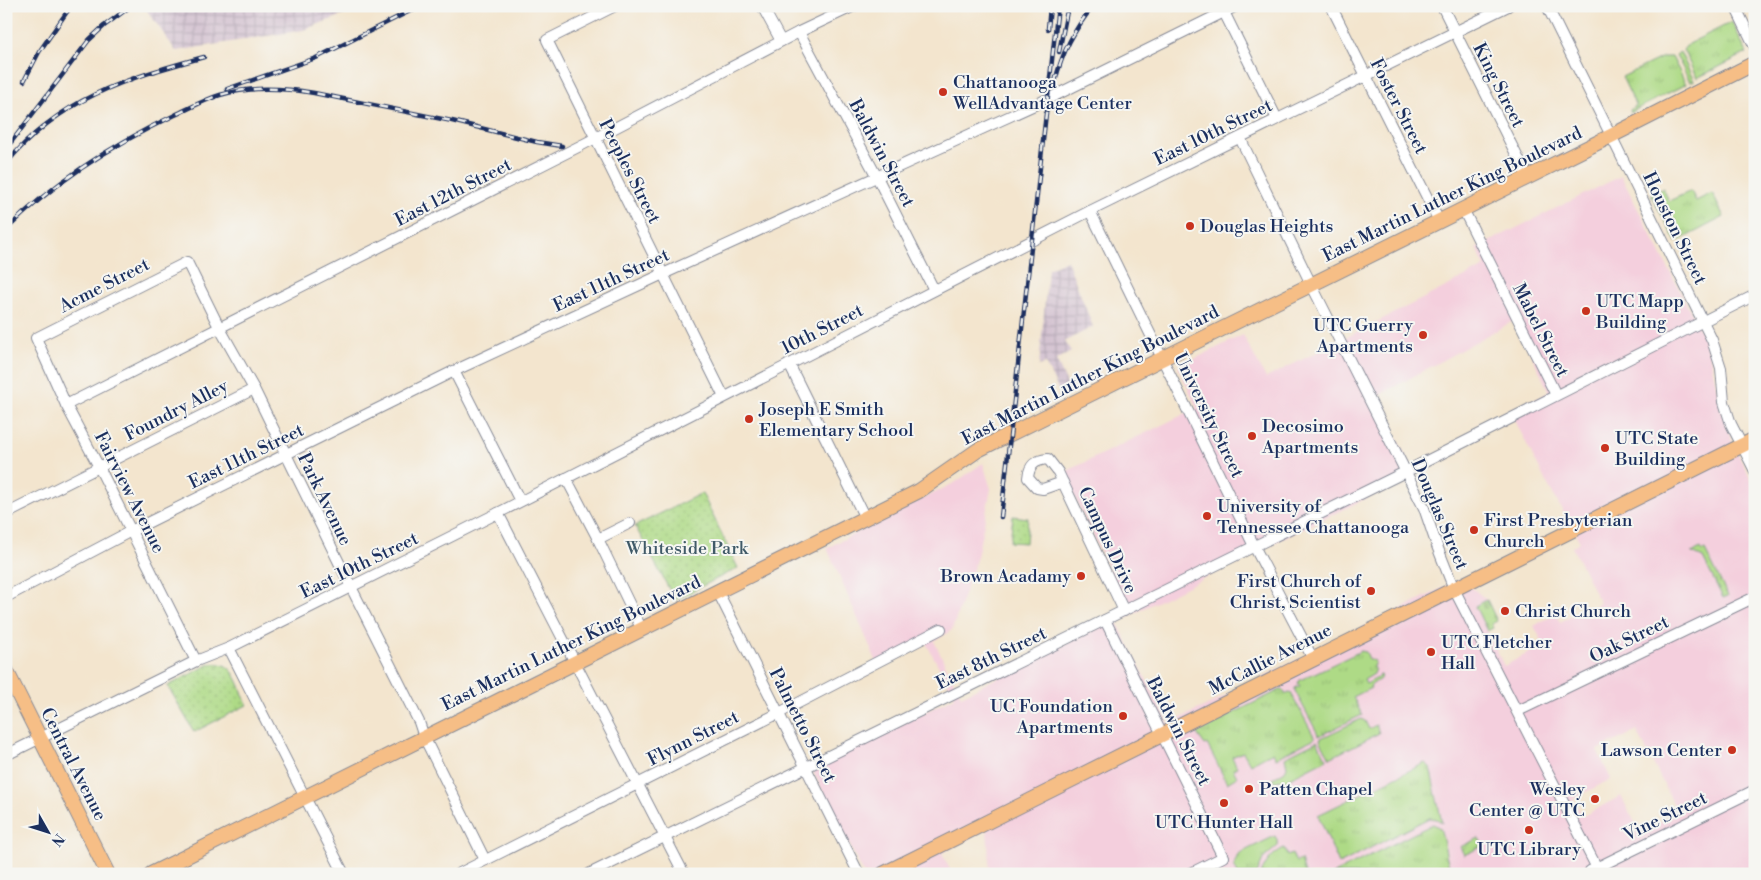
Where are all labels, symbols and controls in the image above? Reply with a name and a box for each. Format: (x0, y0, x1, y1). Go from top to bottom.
street label: King Street (1467, 39, 1530, 132)
street label: Foster Street (1365, 54, 1433, 159)
place label: Chattanooga WellAdvantage Center (952, 71, 1132, 115)
marker: Chattanooga WellAdvantage Center (937, 86, 949, 98)
street label: Baldwin Street (843, 94, 920, 212)
street label: East 10th Street (1150, 94, 1277, 171)
street label: Peeples Street (593, 115, 666, 228)
street label: East Martin Luther King Boulevard (1319, 121, 1586, 267)
street label: East 12th Street (391, 153, 516, 232)
street label: Houston Street (1637, 168, 1712, 289)
place label: Douglas Heights (1200, 215, 1334, 238)
marker: Douglas Heights (1184, 220, 1196, 232)
street label: East 11th Street (549, 243, 674, 317)
street label: Acme Street (54, 253, 154, 318)
street label: Mabel Street (1507, 279, 1574, 382)
place label: UTC Mapp Building (1595, 290, 1684, 334)
street label: 10th Street (777, 299, 868, 360)
street label: East Martin Luther King Boulevard (958, 300, 1223, 451)
marker: UTC Mapp Building (1580, 305, 1592, 317)
place label: UTC Guerry Apartments (1313, 314, 1413, 358)
marker: UTC Guerry Apartments (1417, 329, 1429, 341)
street label: University Street (1168, 349, 1249, 482)
street label: Foundry Alley (120, 374, 232, 446)
place label: Joseph E Smith Elementary School (758, 398, 914, 442)
marker: Joseph E Smith Elementary School (743, 413, 755, 425)
place label: Decosimo Apartments (1261, 415, 1358, 459)
street label: East 11th Street (185, 418, 308, 494)
street label: Fairview Avenue (89, 427, 170, 557)
place label: UTC State Building (1614, 427, 1698, 471)
marker: Decosimo Apartments (1246, 430, 1258, 442)
marker: UTC State Building (1599, 442, 1611, 454)
street label: Park Avenue (292, 449, 357, 549)
street label: Douglas Street (1406, 455, 1474, 574)
street label: Campus Drive (1073, 483, 1142, 597)
place label: University of Tennessee Chattanooga (1217, 495, 1410, 539)
place label: First Presbyterian Church (1484, 509, 1633, 553)
marker: University of Tennessee Chattanooga (1201, 510, 1213, 522)
marker: First Presbyterian Church (1468, 524, 1480, 536)
street label: East 10th Street (296, 527, 423, 604)
park label: Whiteside Park (625, 537, 750, 560)
place label: Brown Acadamy (939, 565, 1071, 588)
street label: East Martin Luther King Boulevard (438, 570, 705, 716)
marker: Brown Acadamy (1075, 570, 1087, 582)
place label: First Church of Christ, Scientist (1230, 570, 1362, 614)
marker: First Church of Christ, Scientist (1365, 585, 1377, 597)
place label: Christ Church (1515, 600, 1631, 623)
marker: Christ Church (1499, 605, 1511, 617)
street label: Oak Street (1586, 610, 1673, 668)
street label: McCallie Avenue (1205, 619, 1336, 700)
street label: East 8th Street (932, 621, 1051, 695)
place label: UTC Fletcher Hall (1441, 631, 1552, 675)
marker: UTC Fletcher Hall (1425, 646, 1437, 658)
street label: Palmetto Street (764, 664, 842, 787)
street label: Baldwin Street (1141, 672, 1216, 790)
place label: UC Foundation Apartments (990, 695, 1113, 739)
street label: Central Avenue (35, 704, 112, 825)
street label: Flynn Street (643, 705, 744, 771)
marker: UC Foundation Apartments (1117, 710, 1129, 722)
place label: Lawson Center (1601, 739, 1722, 762)
marker: Lawson Center (1726, 744, 1738, 756)
place label: Patten Chapel (1259, 778, 1373, 801)
place label: Wesley Center @ UTC (1469, 778, 1585, 822)
marker: Patten Chapel (1243, 783, 1255, 795)
street label: Vine Street (1619, 786, 1711, 847)
marker: Wesley Center @ UTC (1589, 793, 1601, 805)
marker: UTC Hunter Hall (1218, 797, 1230, 809)
north arrow (22, 808, 72, 858)
place label: UTC Hunter Hall (1155, 811, 1294, 834)
marker: UTC Library (1523, 824, 1535, 836)
text: N (47, 830, 68, 850)
place label: UTC Library (1477, 838, 1581, 861)

